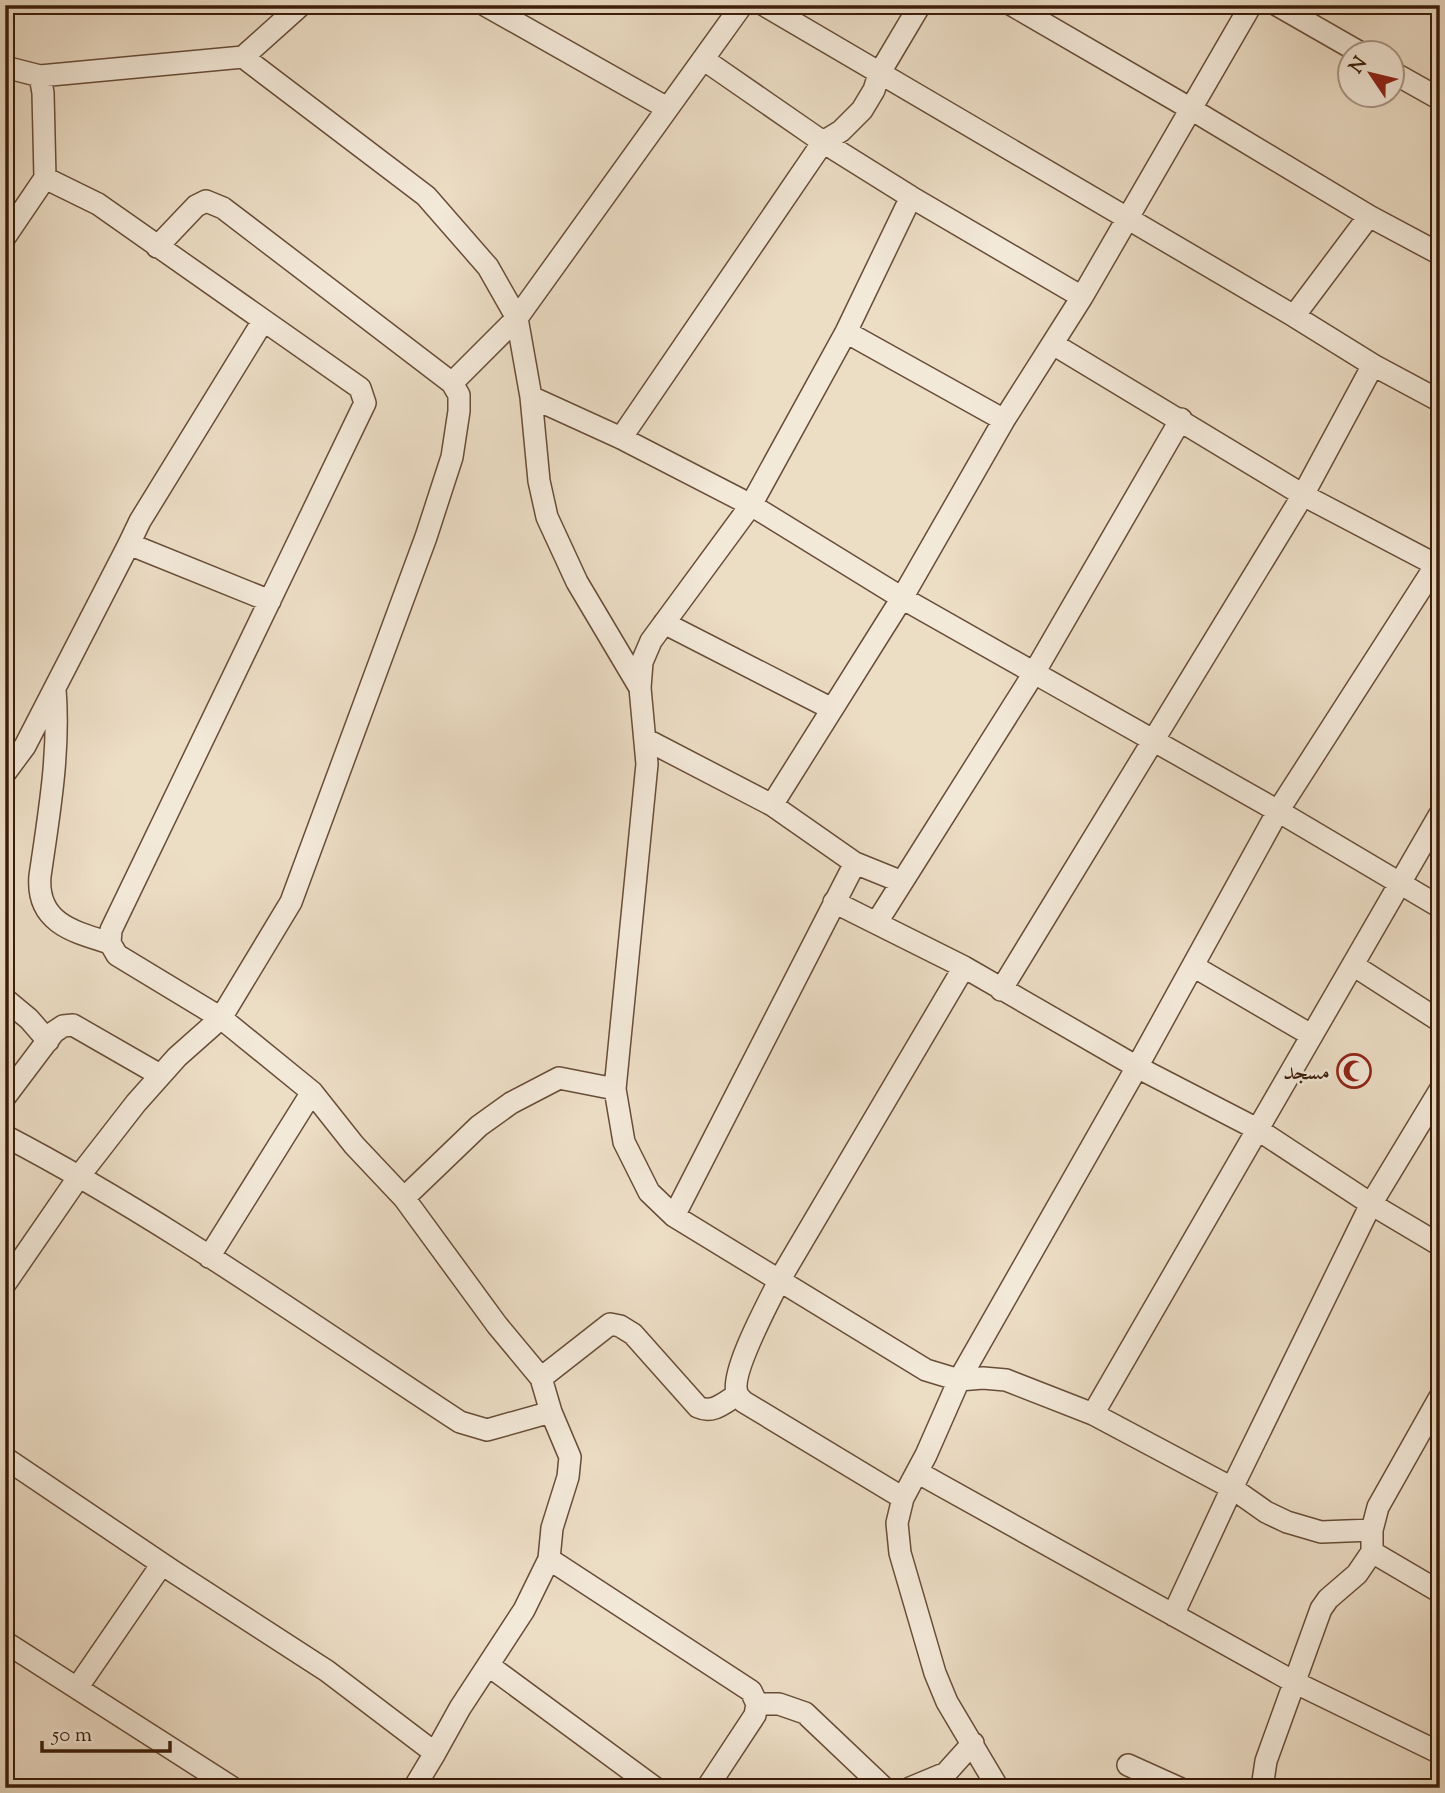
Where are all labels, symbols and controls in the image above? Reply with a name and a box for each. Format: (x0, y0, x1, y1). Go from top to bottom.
north arrow (1336, 38, 1406, 108)
text: N (1344, 52, 1375, 80)
mosque icon: مسجد (1335, 1052, 1373, 1090)
place label: مسجد (1283, 1056, 1330, 1090)
scale bar (42, 1709, 170, 1753)
text: 50 m (51, 1721, 92, 1751)

